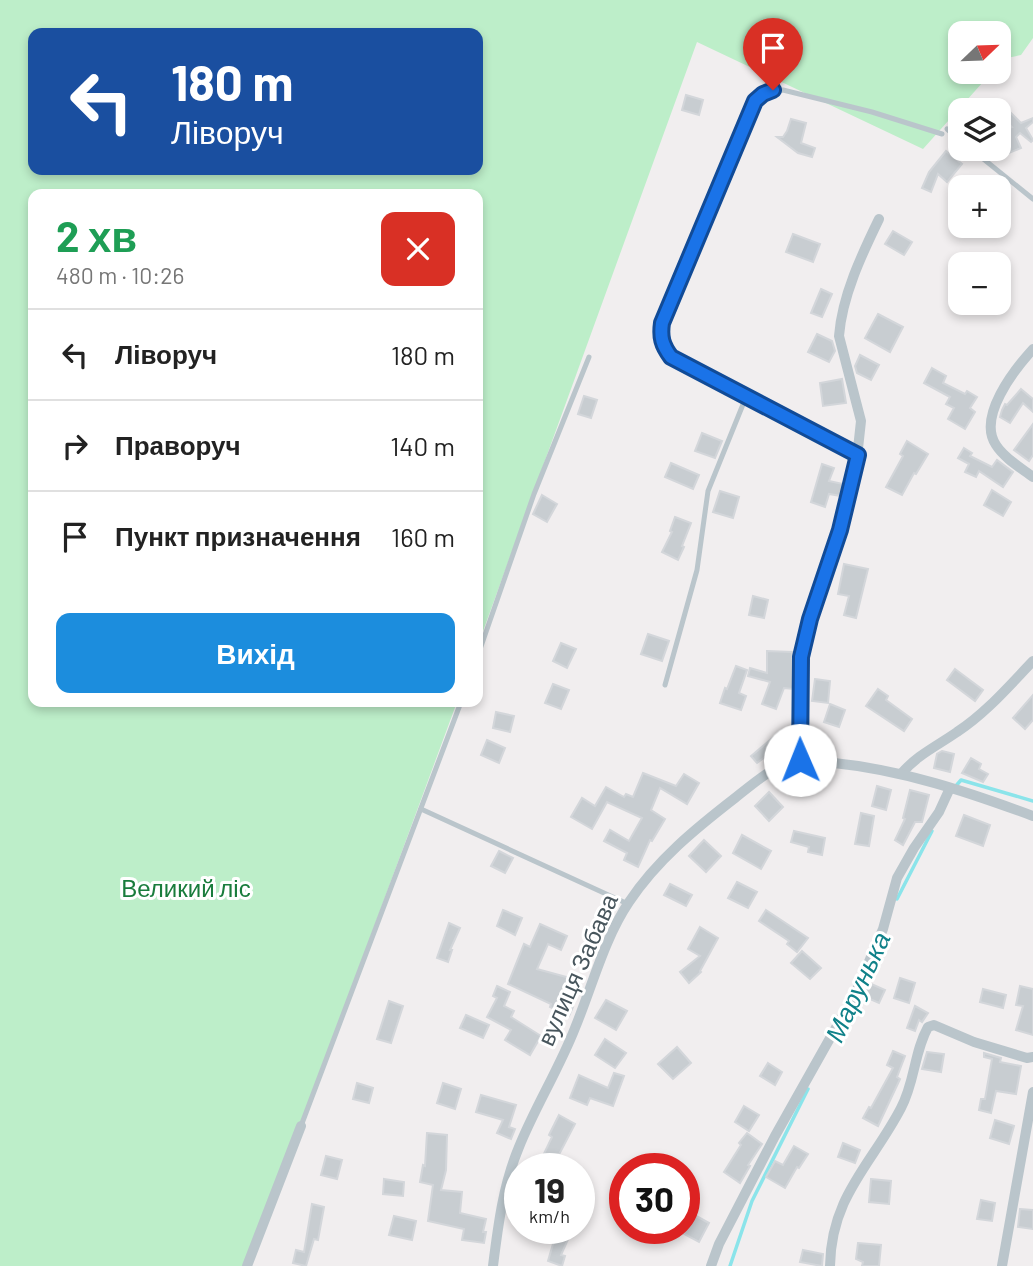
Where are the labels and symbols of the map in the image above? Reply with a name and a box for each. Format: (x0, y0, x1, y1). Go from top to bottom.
pin (743, 18, 803, 90)
north arrow (948, 21, 1012, 84)
position arrow (763, 723, 837, 797)
park label: Великий ліс (121, 873, 251, 902)
street label: вулиця Забава (530, 889, 623, 1050)
water label: Марунька (818, 926, 896, 1046)
speed limit sign: 30 (609, 1153, 700, 1244)

